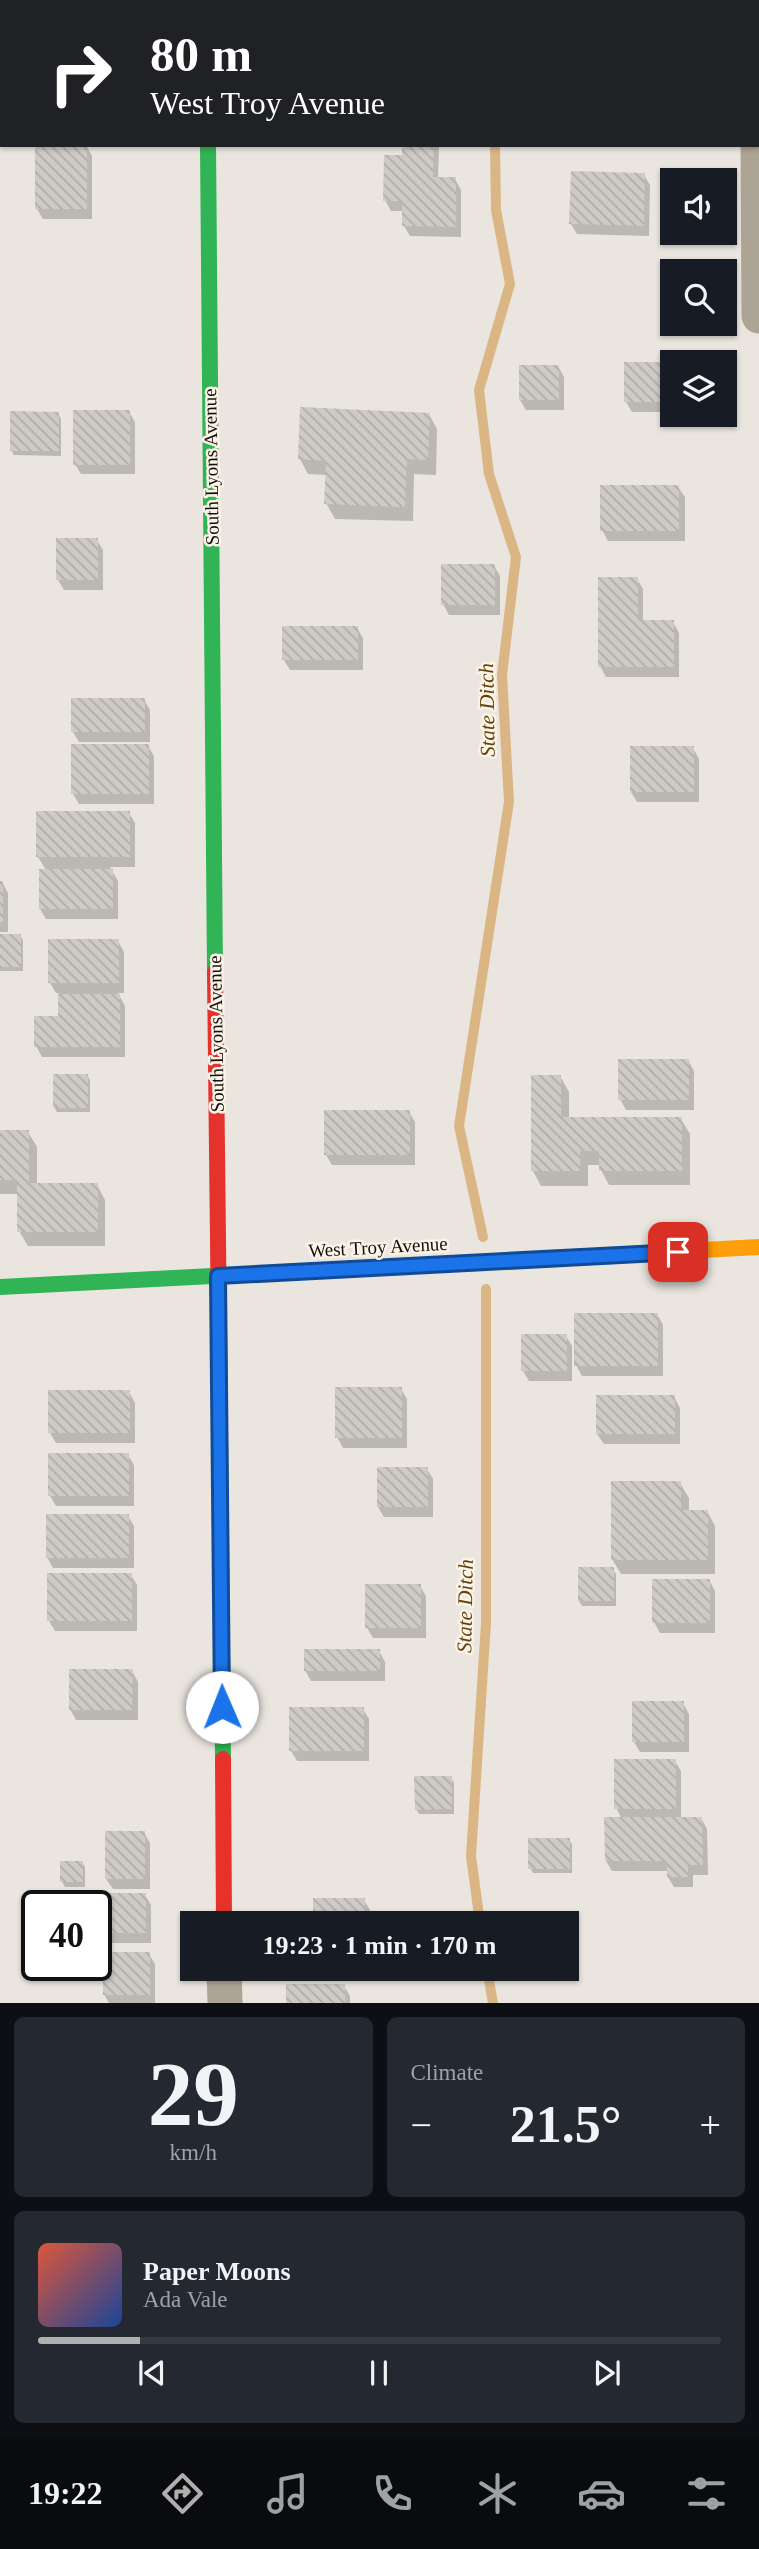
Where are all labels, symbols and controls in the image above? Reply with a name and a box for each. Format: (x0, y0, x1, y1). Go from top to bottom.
text: 80 m (150, 27, 252, 82)
icon: right (35, 28, 126, 119)
text: West Troy Avenue (150, 85, 385, 121)
map controls (660, 168, 737, 427)
button: sound (660, 168, 737, 245)
button: search (660, 259, 737, 336)
button: layers (660, 350, 737, 427)
street label: South Lyons Avenue (199, 388, 223, 546)
water label: State Ditch (474, 663, 500, 757)
street label: South Lyons Avenue (204, 955, 228, 1113)
pin (648, 1222, 708, 1282)
street label: West Troy Avenue (308, 1233, 448, 1261)
icon: arrive (659, 1233, 697, 1271)
water label: State Ditch (452, 1559, 478, 1653)
position arrow (185, 1670, 259, 1744)
speed limit sign: 40 (21, 1890, 112, 1981)
text: 19:23 · 1 min · 170 m (263, 1931, 497, 1960)
text: 29 (148, 2044, 239, 2145)
text: Climate (411, 2060, 483, 2085)
text: 21.5° (510, 2096, 622, 2153)
text: − (411, 2104, 432, 2146)
text: + (700, 2104, 721, 2146)
text: km/h (170, 2140, 217, 2165)
text: Paper Moons (143, 2257, 291, 2286)
text: Ada Vale (143, 2287, 228, 2312)
icon: previous (133, 2354, 171, 2392)
icon: pause (360, 2354, 398, 2392)
icon: next (588, 2354, 626, 2392)
icon: directions (158, 2469, 207, 2518)
icon: music (263, 2469, 312, 2518)
icon: phone (368, 2469, 417, 2518)
icon: climate (473, 2469, 522, 2518)
icon: car (577, 2469, 626, 2518)
icon: filters (682, 2469, 731, 2518)
text: 19:22 (28, 2475, 103, 2511)

